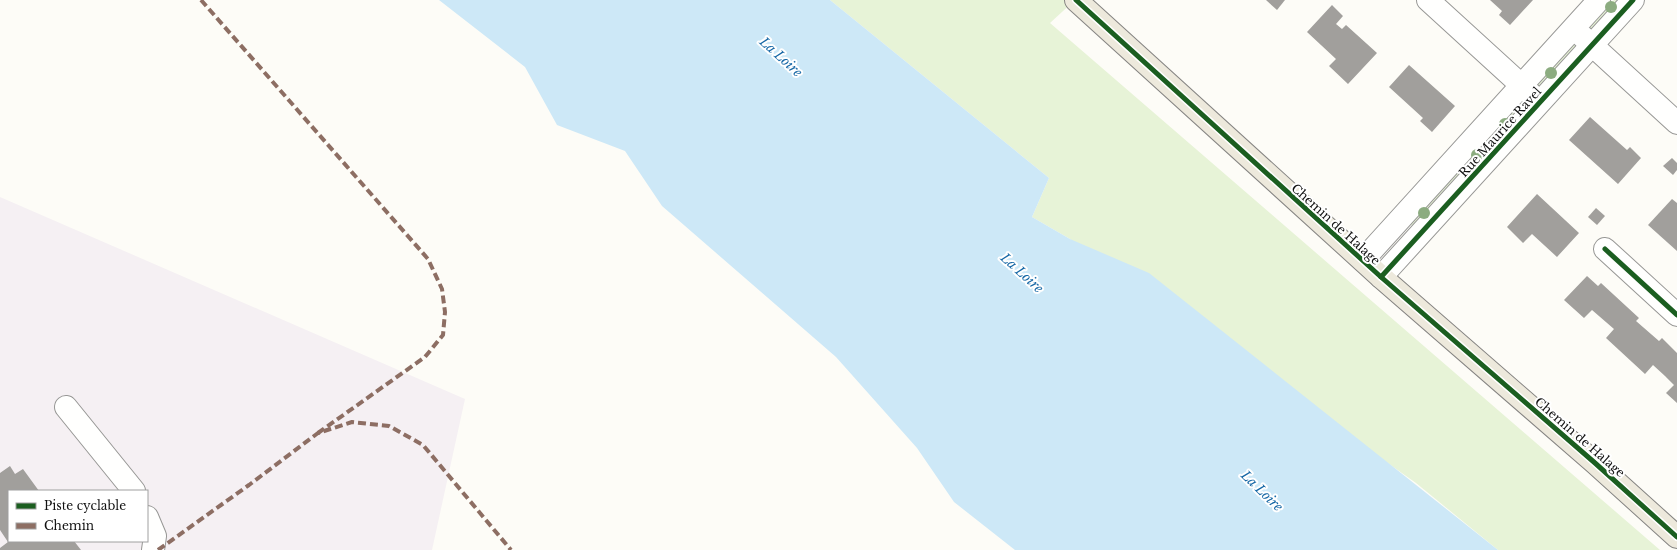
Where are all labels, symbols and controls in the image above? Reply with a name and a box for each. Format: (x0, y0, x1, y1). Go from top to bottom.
water label: La Loire (755, 33, 806, 81)
street label: Rue Maurice Ravel (1456, 84, 1544, 180)
street label: Chemin de Halage (1289, 180, 1384, 268)
water label: La Loire (996, 249, 1047, 297)
street label: Chemin de Halage (1532, 394, 1628, 480)
water label: La Loire (1237, 466, 1287, 515)
legend (8, 490, 148, 542)
text: Piste cyclable (44, 498, 126, 513)
text: Chemin (44, 518, 94, 533)

